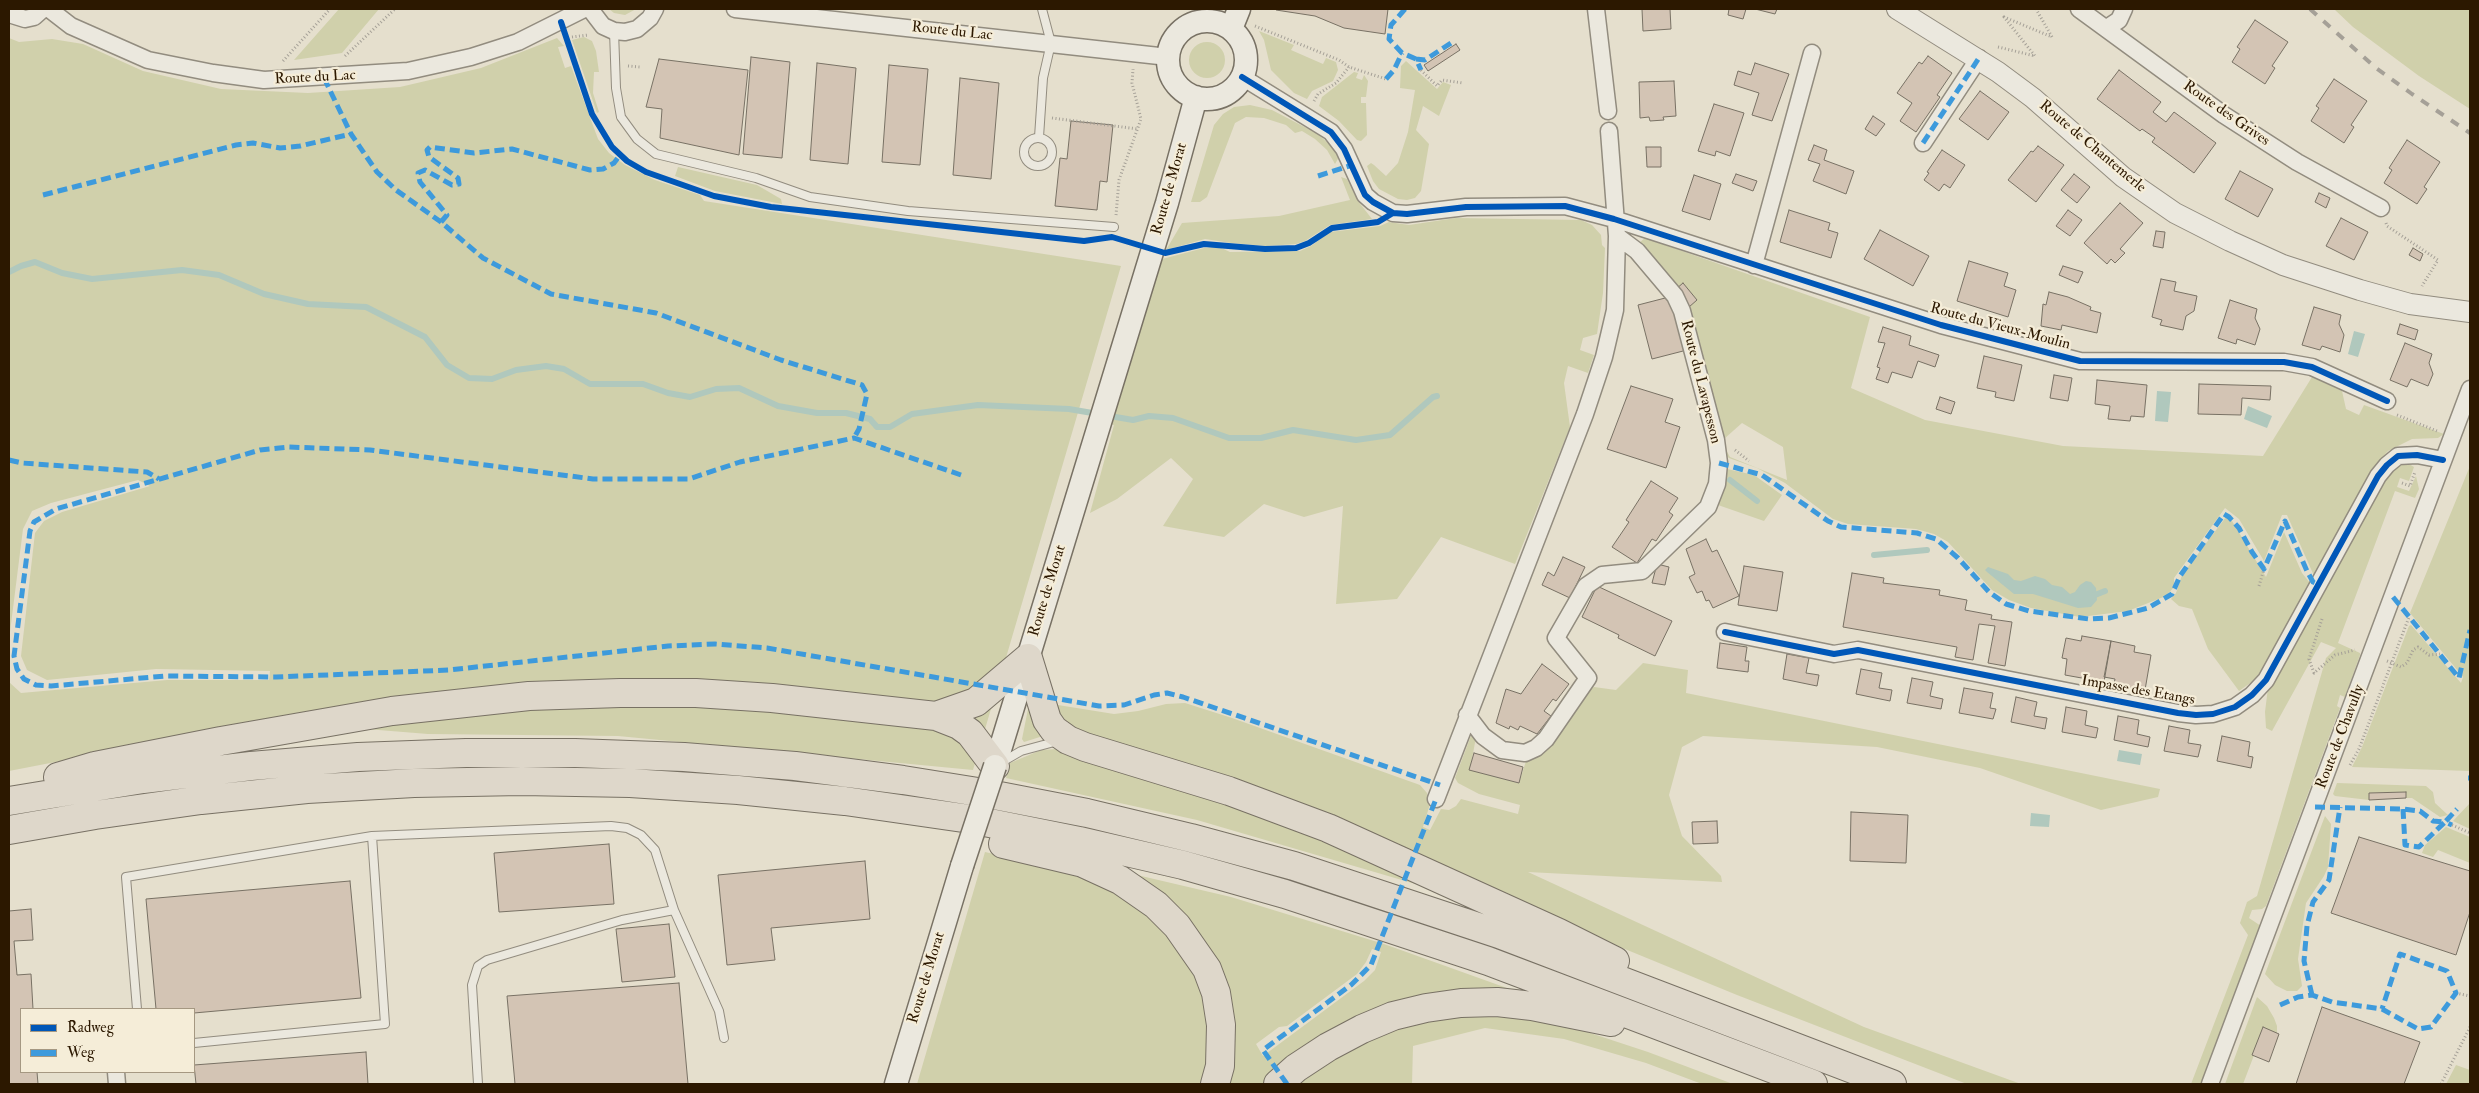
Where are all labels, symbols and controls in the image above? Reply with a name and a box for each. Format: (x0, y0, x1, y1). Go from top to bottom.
street label: Route du Lac (911, 19, 993, 45)
street label: Route du Lac (274, 67, 356, 89)
street label: Route des Grives (2179, 77, 2273, 151)
street label: Route de Chantemerle (2035, 97, 2149, 197)
street label: Route de Morat (1148, 141, 1192, 237)
street label: Route du Vieux-Moulin (1928, 300, 2072, 354)
street label: Route du Lavapesson (1676, 318, 1724, 446)
street label: Route de Morat (1026, 543, 1070, 639)
street label: Impasse des Etangs (2080, 672, 2196, 710)
street label: Route de Chavully (2313, 682, 2369, 792)
street label: Route de Morat (905, 930, 949, 1026)
legend (20, 1008, 195, 1073)
text: Radweg (67, 1018, 114, 1037)
text: Weg (67, 1043, 95, 1062)

